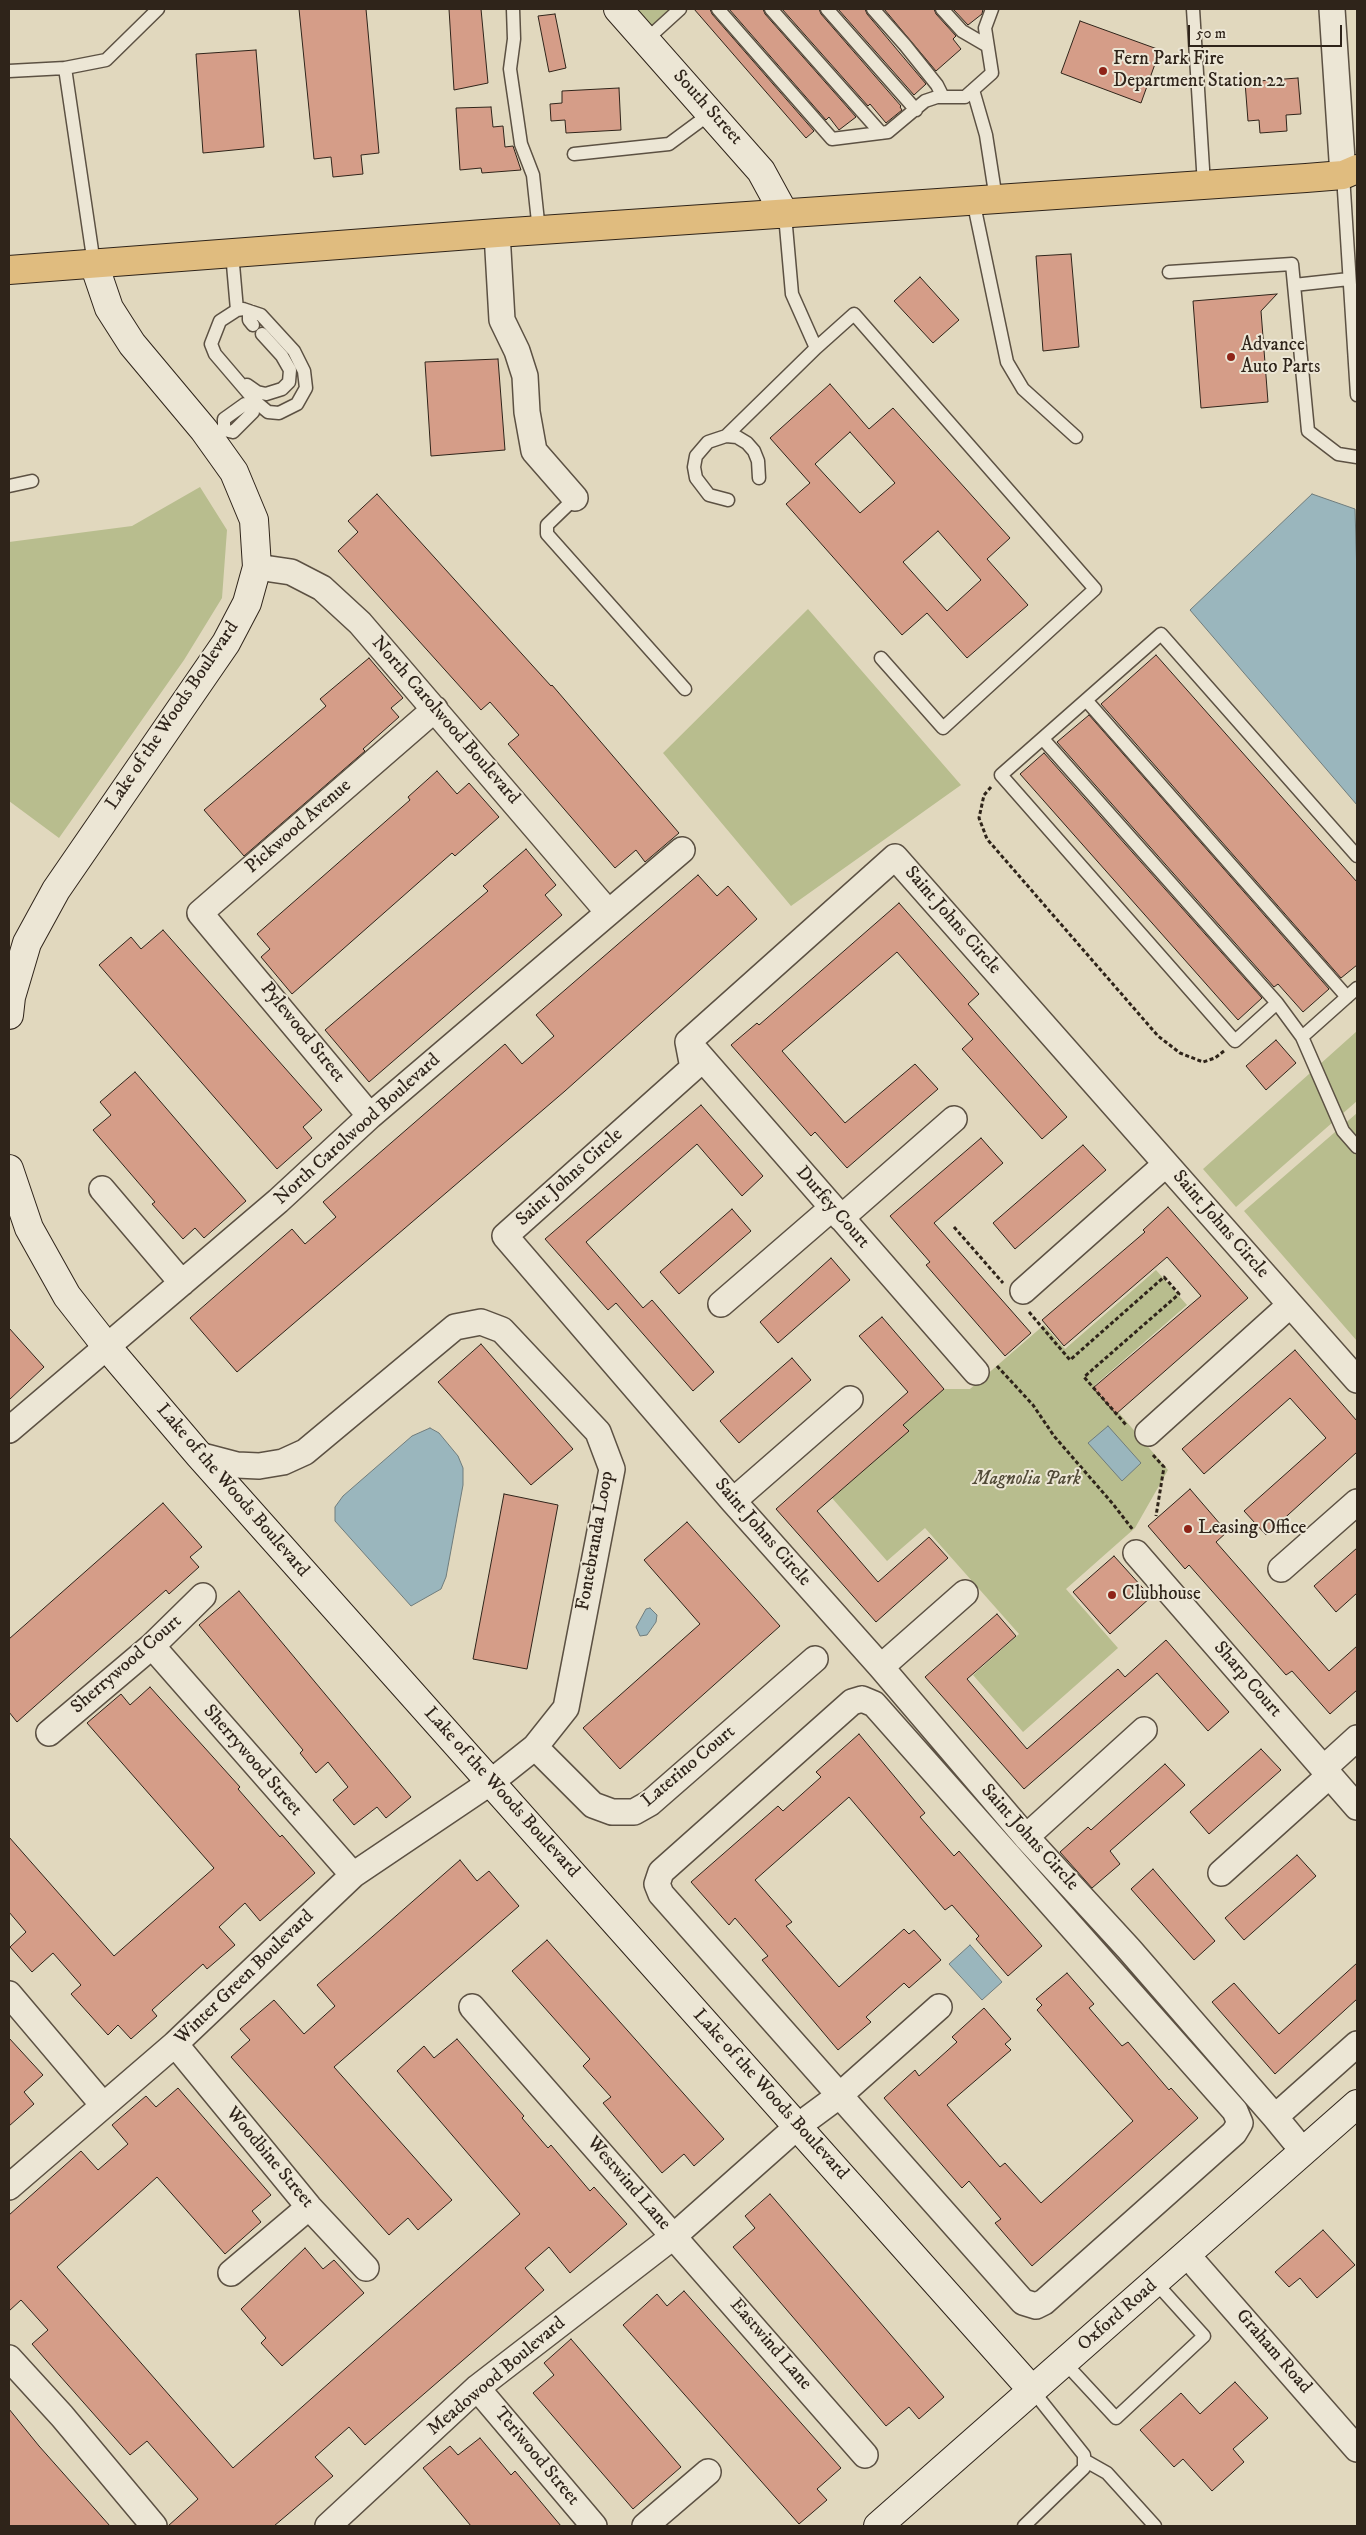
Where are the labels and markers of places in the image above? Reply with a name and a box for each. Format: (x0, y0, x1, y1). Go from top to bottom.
place label: Fern Park Fire Department Station 22 (1113, 49, 1285, 93)
marker: Fern Park Fire Department Station 22 (1097, 65, 1109, 77)
place label: Advance Auto Parts (1241, 335, 1320, 379)
marker: Advance Auto Parts (1225, 351, 1237, 363)
place label: Leasing Office (1198, 1518, 1306, 1540)
marker: Leasing Office (1182, 1523, 1194, 1535)
place label: Clubhouse (1122, 1584, 1201, 1606)
marker: Clubhouse (1106, 1589, 1118, 1601)

